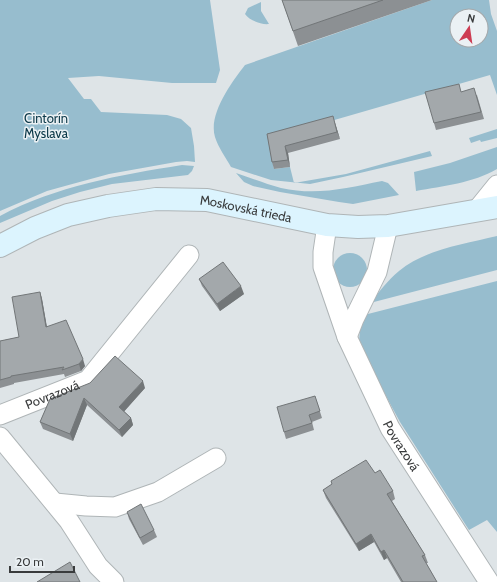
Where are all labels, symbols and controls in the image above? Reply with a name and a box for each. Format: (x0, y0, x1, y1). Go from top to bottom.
north arrow (449, 8, 489, 48)
text: N (466, 11, 477, 26)
park label: Cintorín Myslava (24, 110, 69, 141)
street label: Moskovská trieda (200, 192, 294, 226)
street label: Povrazová (23, 376, 82, 412)
street label: Povrazová (380, 418, 424, 474)
scale bar (10, 548, 74, 574)
text: 20 m (16, 554, 44, 569)

